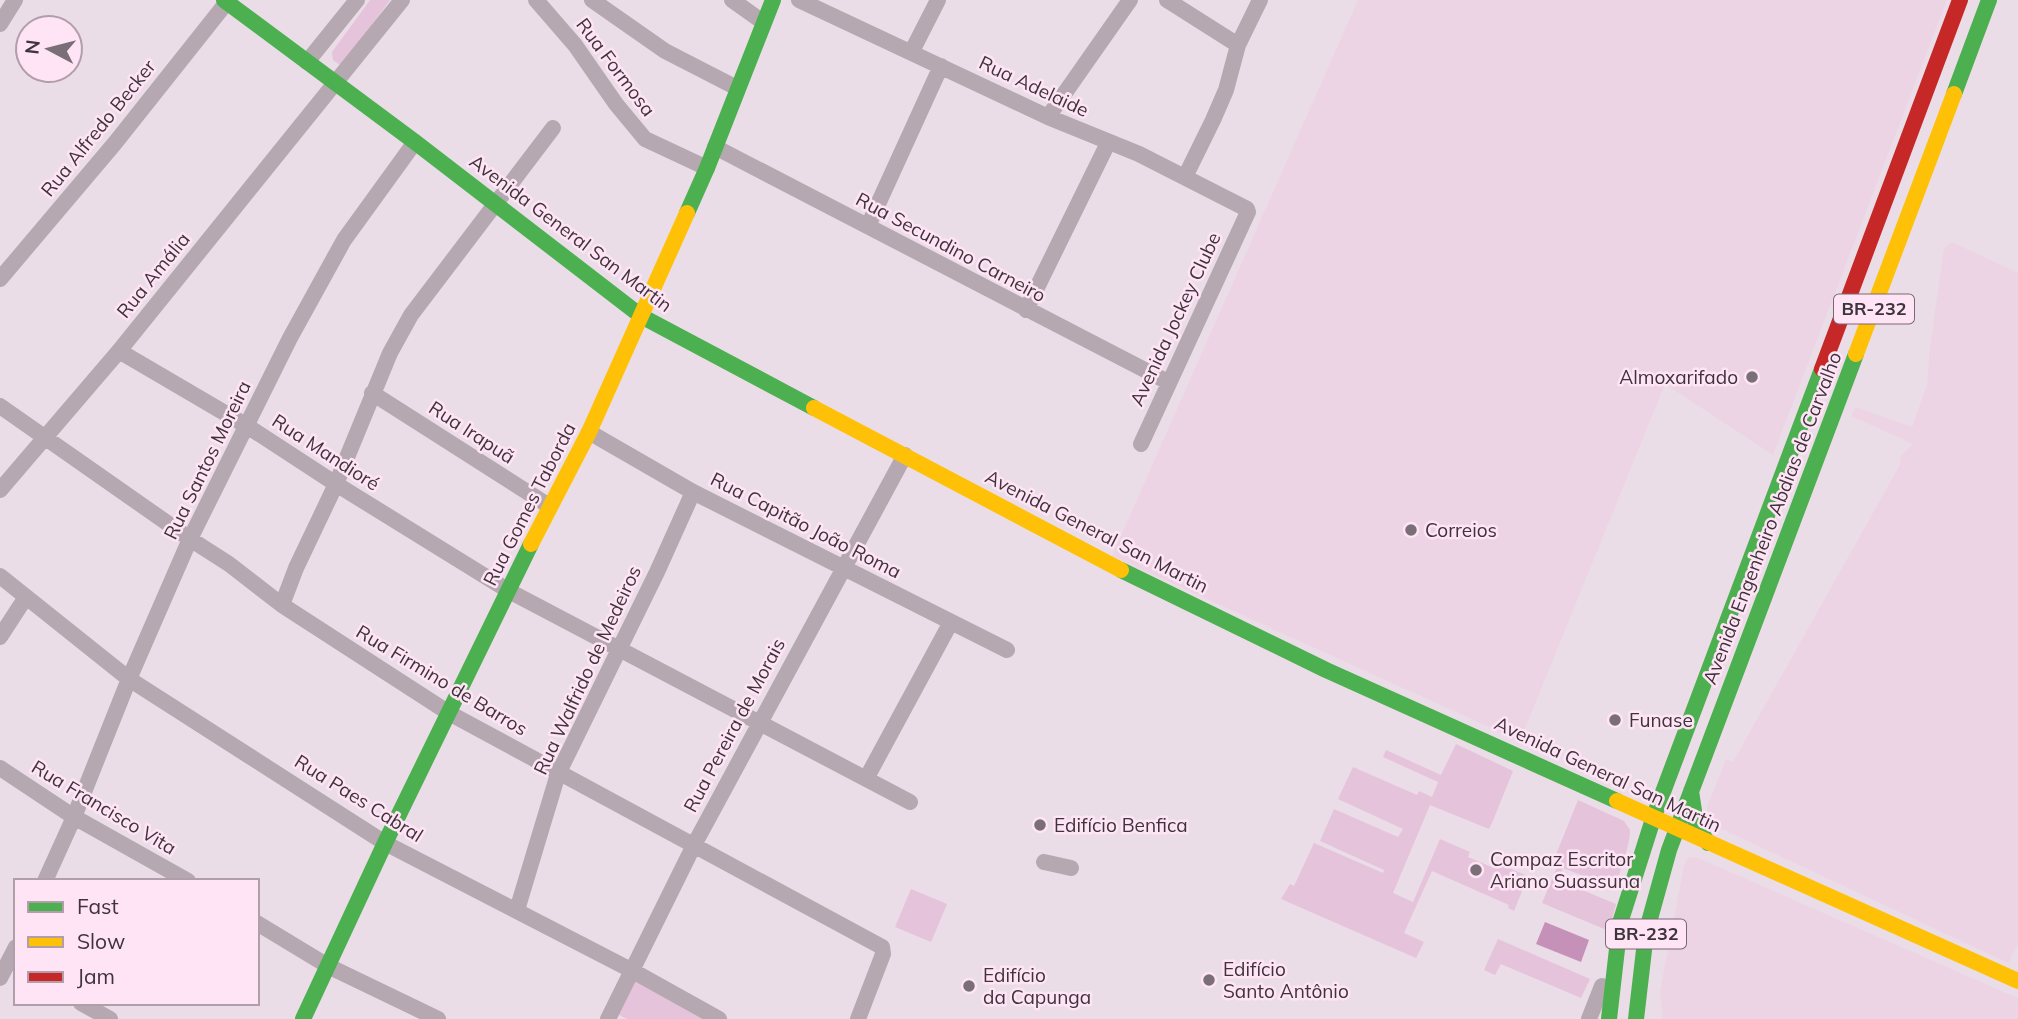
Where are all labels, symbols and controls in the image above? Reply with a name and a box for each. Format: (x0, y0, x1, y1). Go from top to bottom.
street label: Rua Formosa (571, 13, 661, 121)
north arrow (14, 14, 84, 84)
text: N (19, 38, 45, 56)
street label: Rua Adelaide (975, 50, 1093, 122)
street label: Rua Alfredo Becker (35, 55, 161, 201)
street label: Avenida General San Martin (465, 149, 677, 317)
street label: Rua Secundino Carneiro (852, 187, 1050, 307)
street label: Rua Amália (111, 227, 195, 323)
street label: Avenida Jockey Clube (1124, 228, 1226, 410)
road number: BR-232 (1834, 295, 1914, 324)
street label: Avenida Engenheiro Abdias de Carvalho (1697, 348, 1847, 688)
place label: Almoxarifado (1619, 365, 1738, 389)
marker: Almoxarifado (1744, 369, 1760, 385)
street label: Rua Santos Moreira (158, 377, 256, 543)
street label: Rua Irapuã (425, 395, 519, 469)
street label: Rua Mandioré (268, 408, 384, 496)
street label: Rua Gomes Taborda (477, 418, 581, 590)
street label: Avenida General San Martin (981, 464, 1213, 598)
street label: Rua Capitão João Roma (707, 467, 905, 583)
place label: Correios (1425, 518, 1497, 542)
marker: Correios (1403, 522, 1419, 538)
street label: Rua Walfrido de Medeiros (528, 562, 646, 778)
street label: Rua Firmino de Barros (352, 619, 532, 741)
street label: Rua Pereira de Morais (678, 634, 790, 816)
place label: Funase (1629, 708, 1693, 732)
street label: Avenida General San Martin (1491, 711, 1725, 837)
marker: Funase (1607, 712, 1623, 728)
street label: Rua Paes Cabral (290, 749, 428, 847)
street label: Rua Francisco Vita (27, 754, 181, 860)
place label: Edifício Benfica (1054, 813, 1188, 837)
marker: Edifício Benfica (1032, 817, 1048, 833)
place label: Compaz Escritor Ariano Suassuna (1490, 847, 1640, 893)
marker: Compaz Escritor Ariano Suassuna (1468, 862, 1484, 878)
legend (14, 879, 259, 1005)
text: Fast (77, 893, 119, 919)
road number: BR-232 (1606, 919, 1686, 948)
text: Slow (77, 928, 125, 954)
place label: Edifício Santo Antônio (1223, 957, 1349, 1003)
text: Jam (77, 963, 115, 989)
place label: Edifício da Capunga (983, 963, 1091, 1009)
marker: Edifício Santo Antônio (1201, 972, 1217, 988)
marker: Edifício da Capunga (961, 978, 977, 994)

